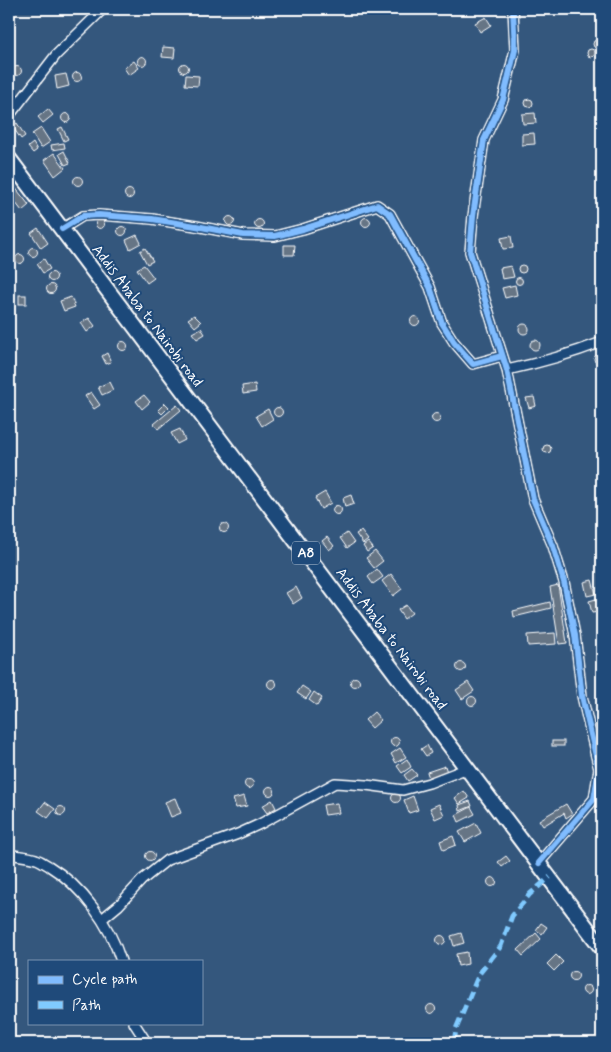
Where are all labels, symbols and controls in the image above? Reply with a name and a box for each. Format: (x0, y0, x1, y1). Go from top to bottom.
street label: Addis Ababa to Nairobi road (87, 241, 207, 391)
road number: A8 (292, 542, 320, 564)
street label: Addis Ababa to Nairobi road (331, 564, 451, 714)
legend (28, 960, 202, 1024)
text: Cycle path (72, 970, 137, 990)
text: Path (72, 996, 101, 1016)

